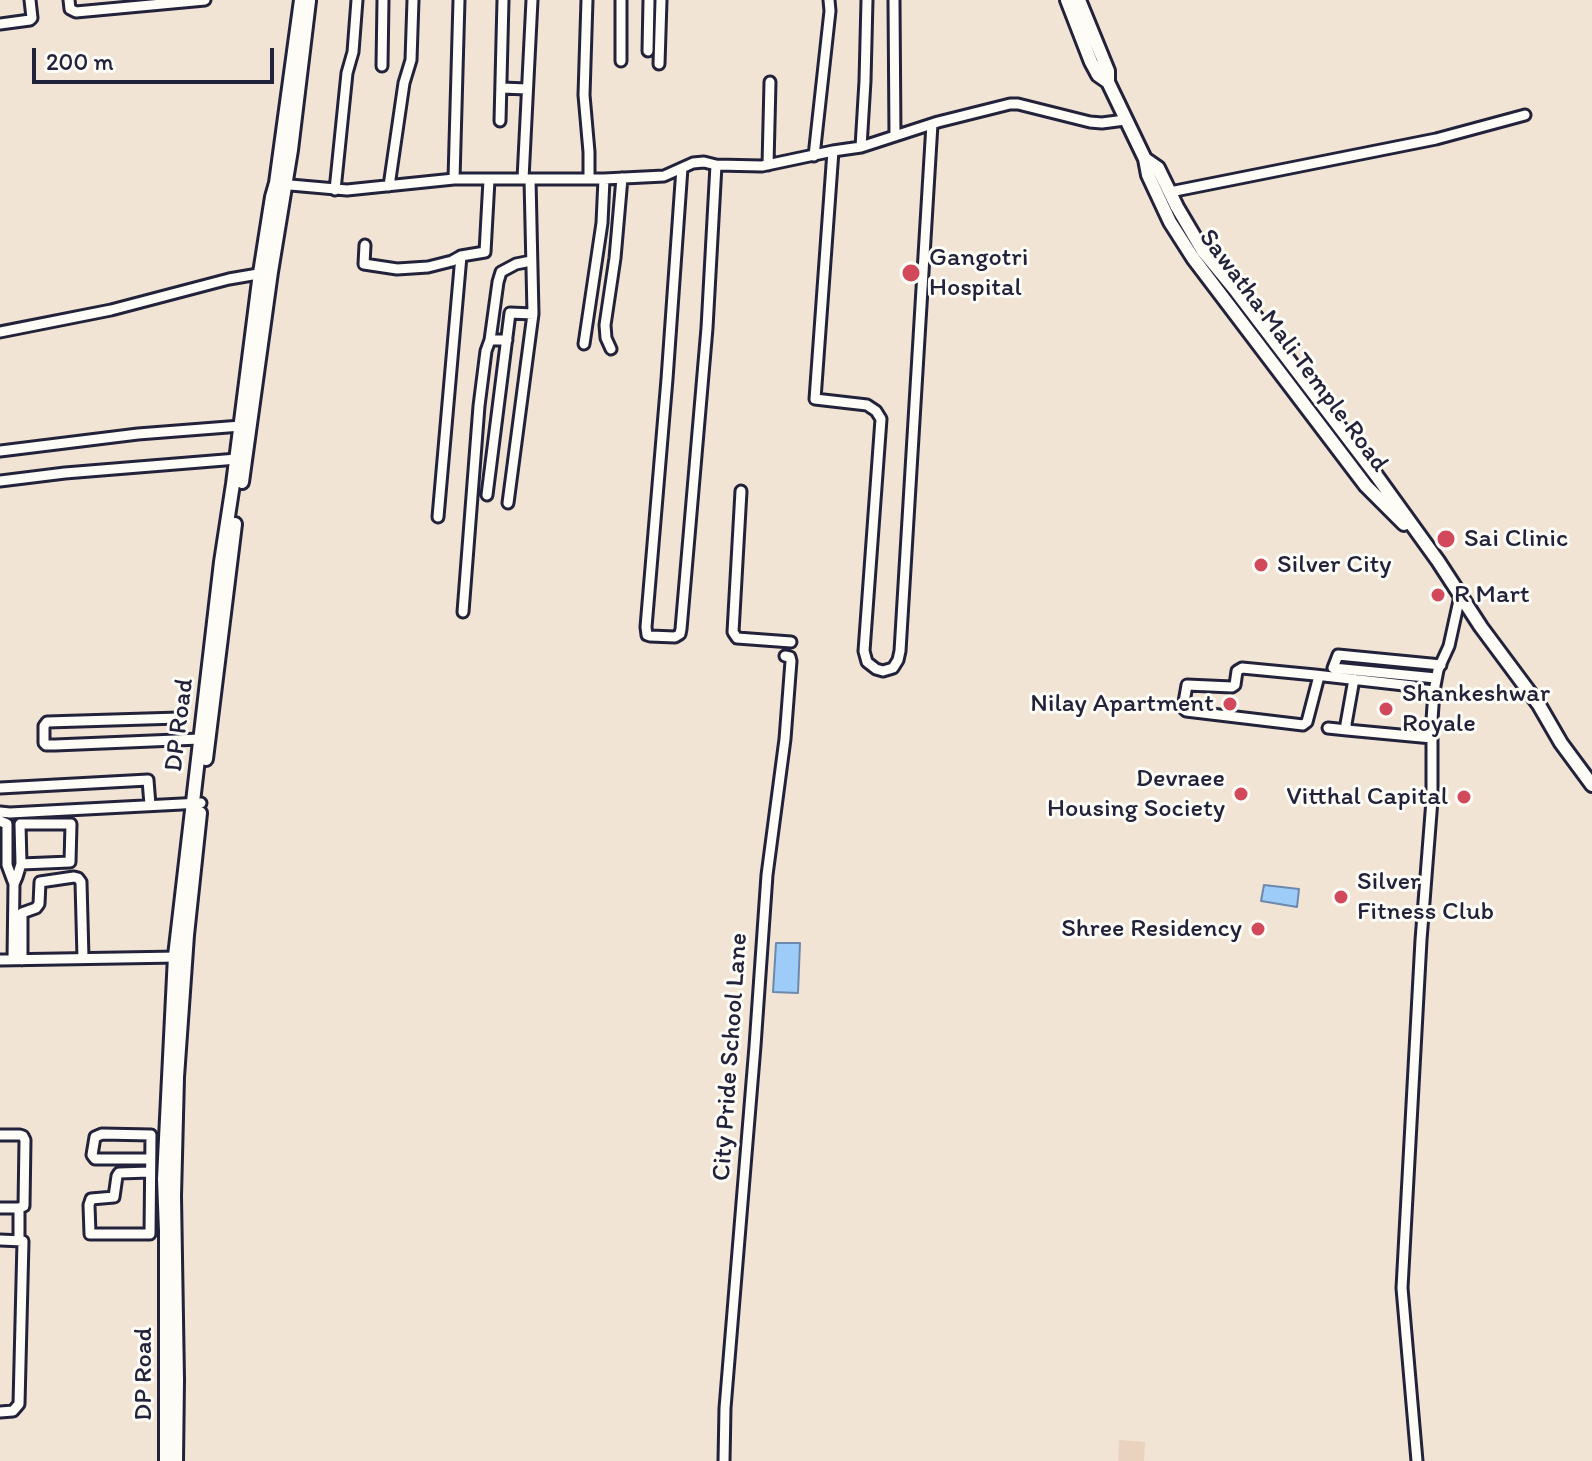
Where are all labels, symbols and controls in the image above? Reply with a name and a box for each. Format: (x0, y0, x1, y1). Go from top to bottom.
scale bar (36, 32, 278, 82)
text: 200 m (46, 47, 114, 76)
street label: Sawatha Mali Temple Road (1191, 223, 1395, 479)
place label: Gangotri Hospital (929, 242, 1028, 304)
marker: Gangotri Hospital (900, 262, 922, 284)
place label: Sai Clinic (1464, 523, 1568, 555)
marker: Sai Clinic (1435, 528, 1457, 550)
place label: Silver City (1277, 549, 1392, 581)
marker: Silver City (1252, 556, 1270, 574)
place label: R Mart (1454, 579, 1530, 611)
marker: R Mart (1429, 586, 1447, 604)
street label: DP Road (159, 676, 201, 774)
place label: Shankeshwar Royale (1402, 678, 1550, 740)
place label: Nilay Apartment (1030, 688, 1214, 720)
marker: Nilay Apartment (1221, 695, 1239, 713)
marker: Shankeshwar Royale (1377, 700, 1395, 718)
place label: Devraee Housing Society (1047, 763, 1225, 824)
place label: Vitthal Capital (1286, 781, 1448, 813)
marker: Devraee Housing Society (1232, 785, 1250, 803)
marker: Vitthal Capital (1455, 788, 1473, 806)
place label: Silver Fitness Club (1357, 866, 1494, 928)
marker: Silver Fitness Club (1332, 888, 1350, 906)
place label: Shree Residency (1061, 913, 1242, 945)
marker: Shree Residency (1249, 920, 1267, 938)
street label: City Pride School Lane (707, 932, 755, 1182)
street label: DP Road (128, 1327, 160, 1421)

